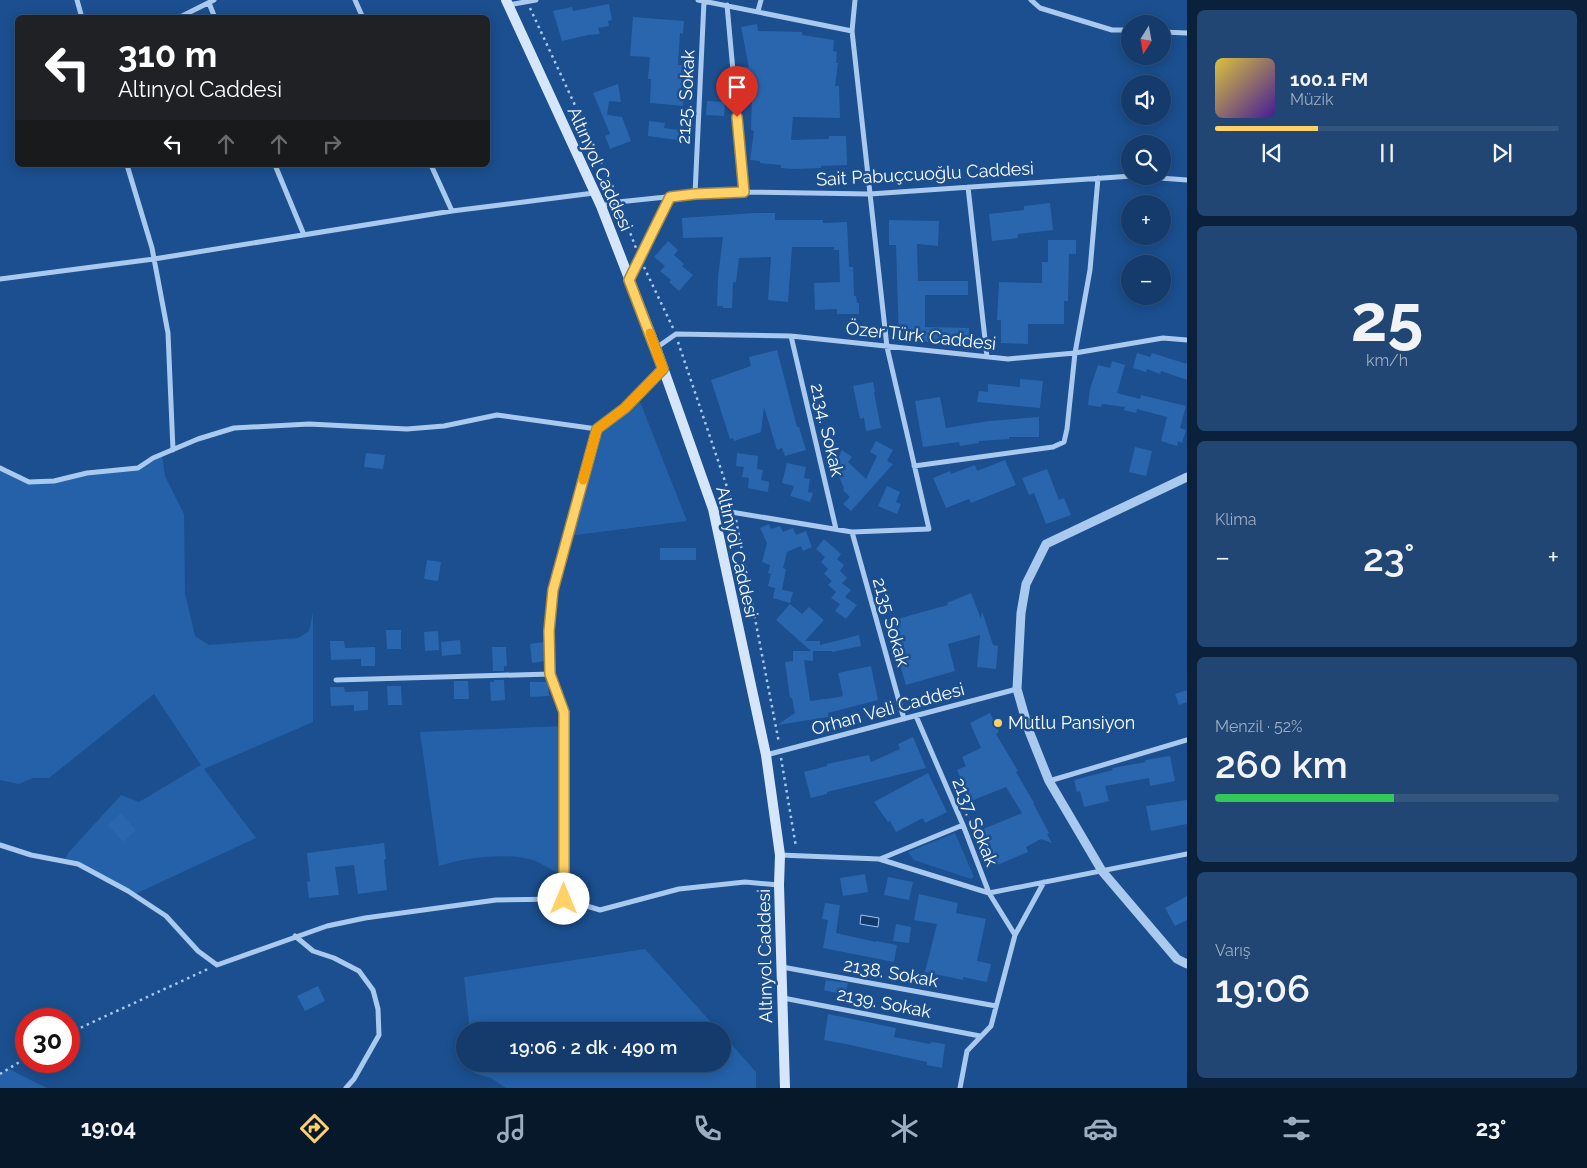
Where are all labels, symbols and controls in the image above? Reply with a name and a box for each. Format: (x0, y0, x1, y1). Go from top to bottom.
north arrow (1121, 15, 1171, 65)
map controls (1121, 15, 1171, 305)
text: 310 m (118, 34, 217, 75)
icon: left (35, 35, 100, 100)
street label: 2125. Sokak (673, 49, 698, 145)
pin (716, 66, 758, 117)
text: 100.1 FM (1290, 68, 1368, 90)
icon: arrive (723, 73, 751, 101)
button: sound (1121, 75, 1171, 125)
text: Altınyol Caddesi (118, 76, 282, 102)
text: Müzik (1290, 90, 1333, 109)
street label: Altınyol Caddesi (564, 103, 637, 234)
icon: left (159, 130, 187, 158)
icon: ahead (212, 130, 240, 158)
icon: ahead (265, 130, 293, 158)
icon: right (318, 130, 346, 158)
button: search (1121, 135, 1171, 185)
icon: previous (1258, 139, 1286, 167)
icon: pause (1373, 139, 1401, 167)
icon: next (1488, 139, 1516, 167)
street label: Sait Pabuçcuoğlu Caddesi (816, 157, 1034, 190)
button: + (1121, 195, 1171, 245)
button: − (1121, 255, 1171, 305)
text: 25 (1351, 280, 1423, 356)
street label: Özer Türk Caddesi (845, 317, 997, 354)
text: km/h (1366, 351, 1408, 370)
street label: 2134. Sokak (807, 381, 849, 479)
street label: Altınyol Caddesi (712, 484, 763, 620)
text: Klima (1215, 510, 1257, 529)
text: 23° (1363, 535, 1415, 580)
text: − (1215, 541, 1230, 574)
text: + (1547, 541, 1559, 574)
street label: 2135 Sokak (869, 575, 914, 669)
street label: Orhan Veli Caddesi (809, 678, 967, 739)
place label: Mutlu Pansiyon (1008, 712, 1135, 733)
marker: Mutlu Pansiyon (992, 717, 1004, 729)
text: Menzil · 52% (1215, 717, 1303, 736)
text: 260 km (1215, 742, 1348, 787)
street label: 2137. Sokak (948, 775, 1003, 870)
position arrow (537, 872, 589, 924)
street label: Altınyol Caddesi (753, 889, 776, 1023)
text: Varış (1215, 941, 1251, 960)
street label: 2138. Sokak (842, 954, 941, 991)
text: 19:06 (1215, 966, 1310, 1011)
street label: 2139. Sokak (835, 983, 934, 1022)
speed limit sign: 30 (15, 1008, 80, 1073)
text: 19:06 · 2 dk · 490 m (510, 1036, 677, 1058)
icon: directions (297, 1111, 332, 1146)
icon: music (494, 1111, 529, 1146)
icon: phone (690, 1111, 725, 1146)
icon: climate (887, 1111, 922, 1146)
icon: car (1083, 1111, 1118, 1146)
icon: filters (1279, 1111, 1314, 1146)
text: 19:04 (81, 1115, 136, 1141)
text: 23° (1476, 1115, 1506, 1141)

